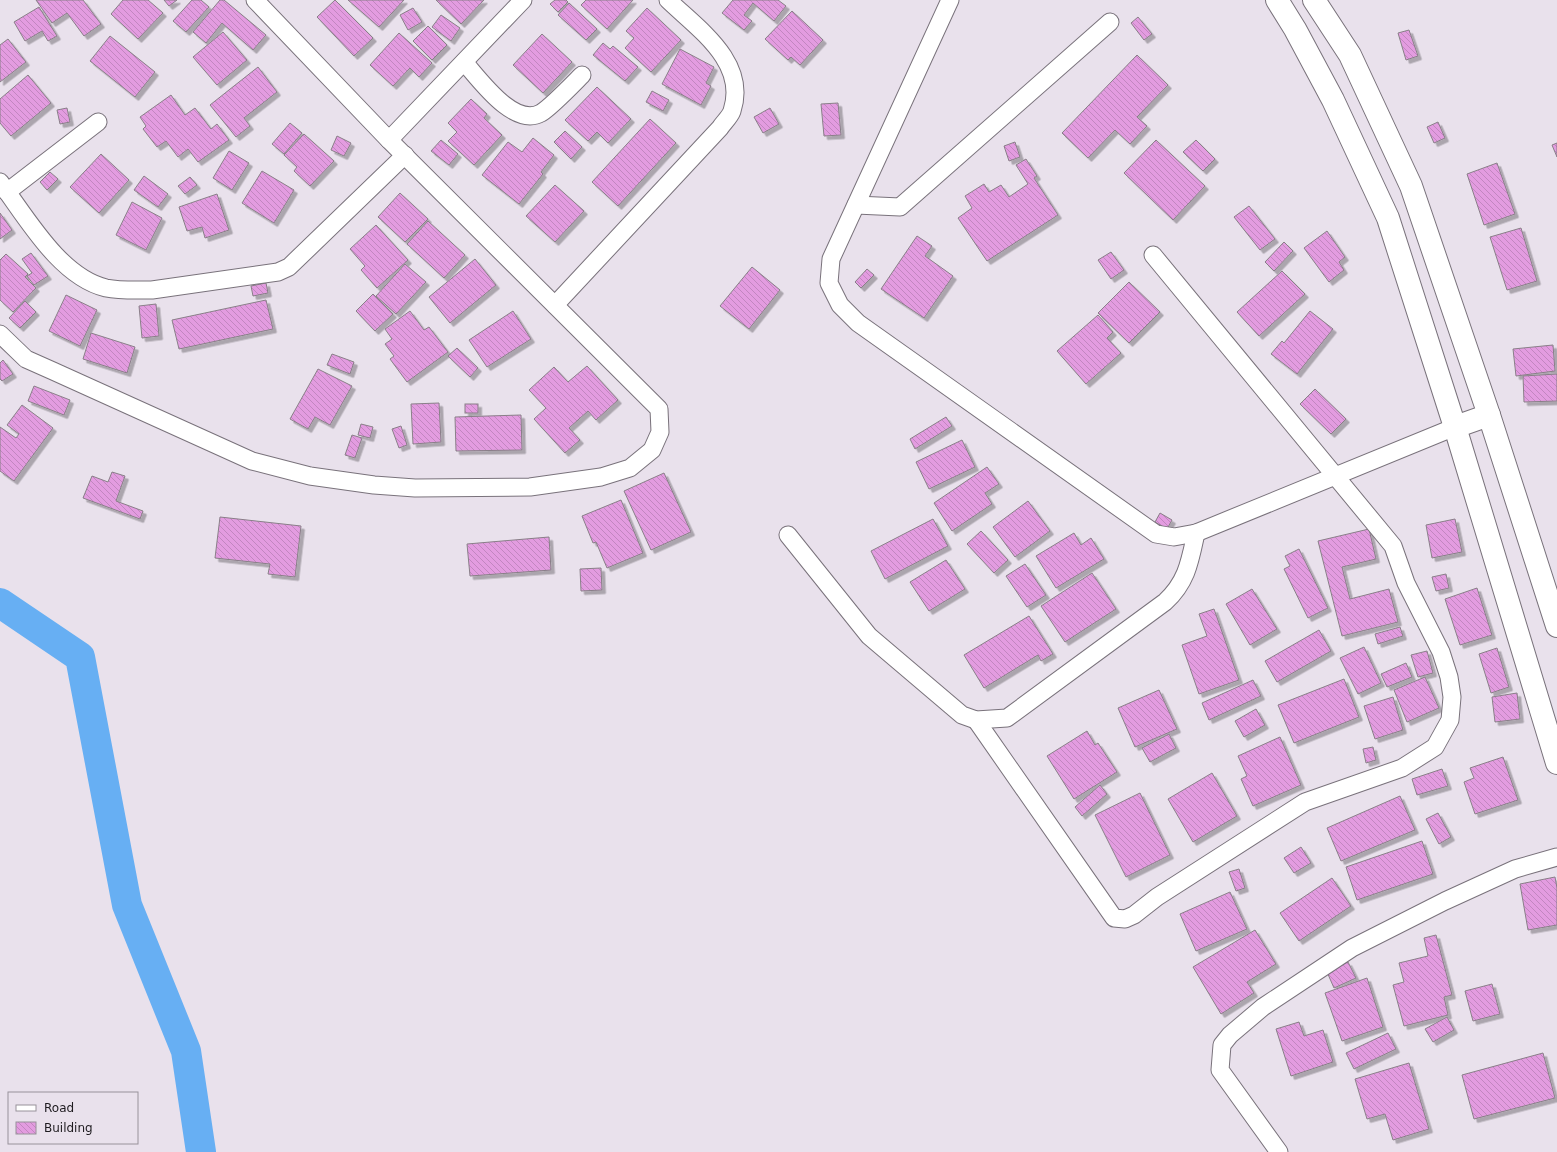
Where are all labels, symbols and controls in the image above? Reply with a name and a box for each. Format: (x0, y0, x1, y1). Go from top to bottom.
legend (8, 1092, 138, 1144)
text: Road (44, 1101, 74, 1115)
text: Building (44, 1121, 93, 1135)

